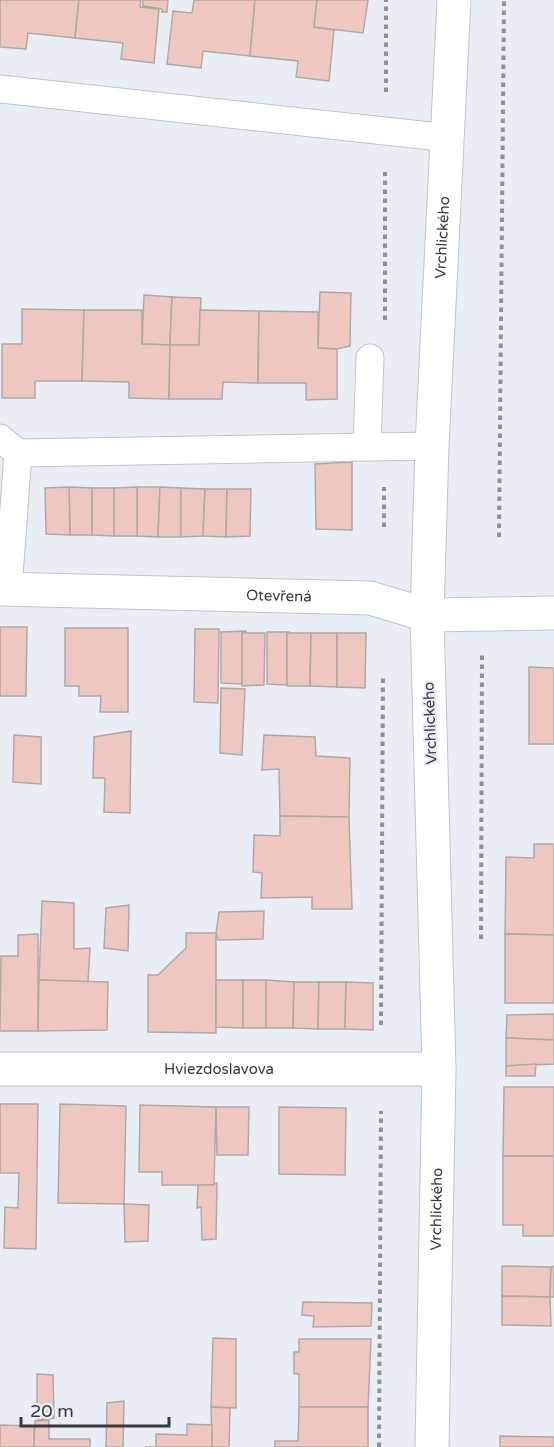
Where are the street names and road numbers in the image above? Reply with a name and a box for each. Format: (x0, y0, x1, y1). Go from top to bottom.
street label: Vrchlického (431, 196, 453, 279)
street label: Otevřená (246, 586, 312, 606)
street label: Vrchlického (420, 681, 440, 765)
street label: Hviezdoslavova (164, 1060, 274, 1078)
street label: Vrchlického (427, 1168, 446, 1251)

